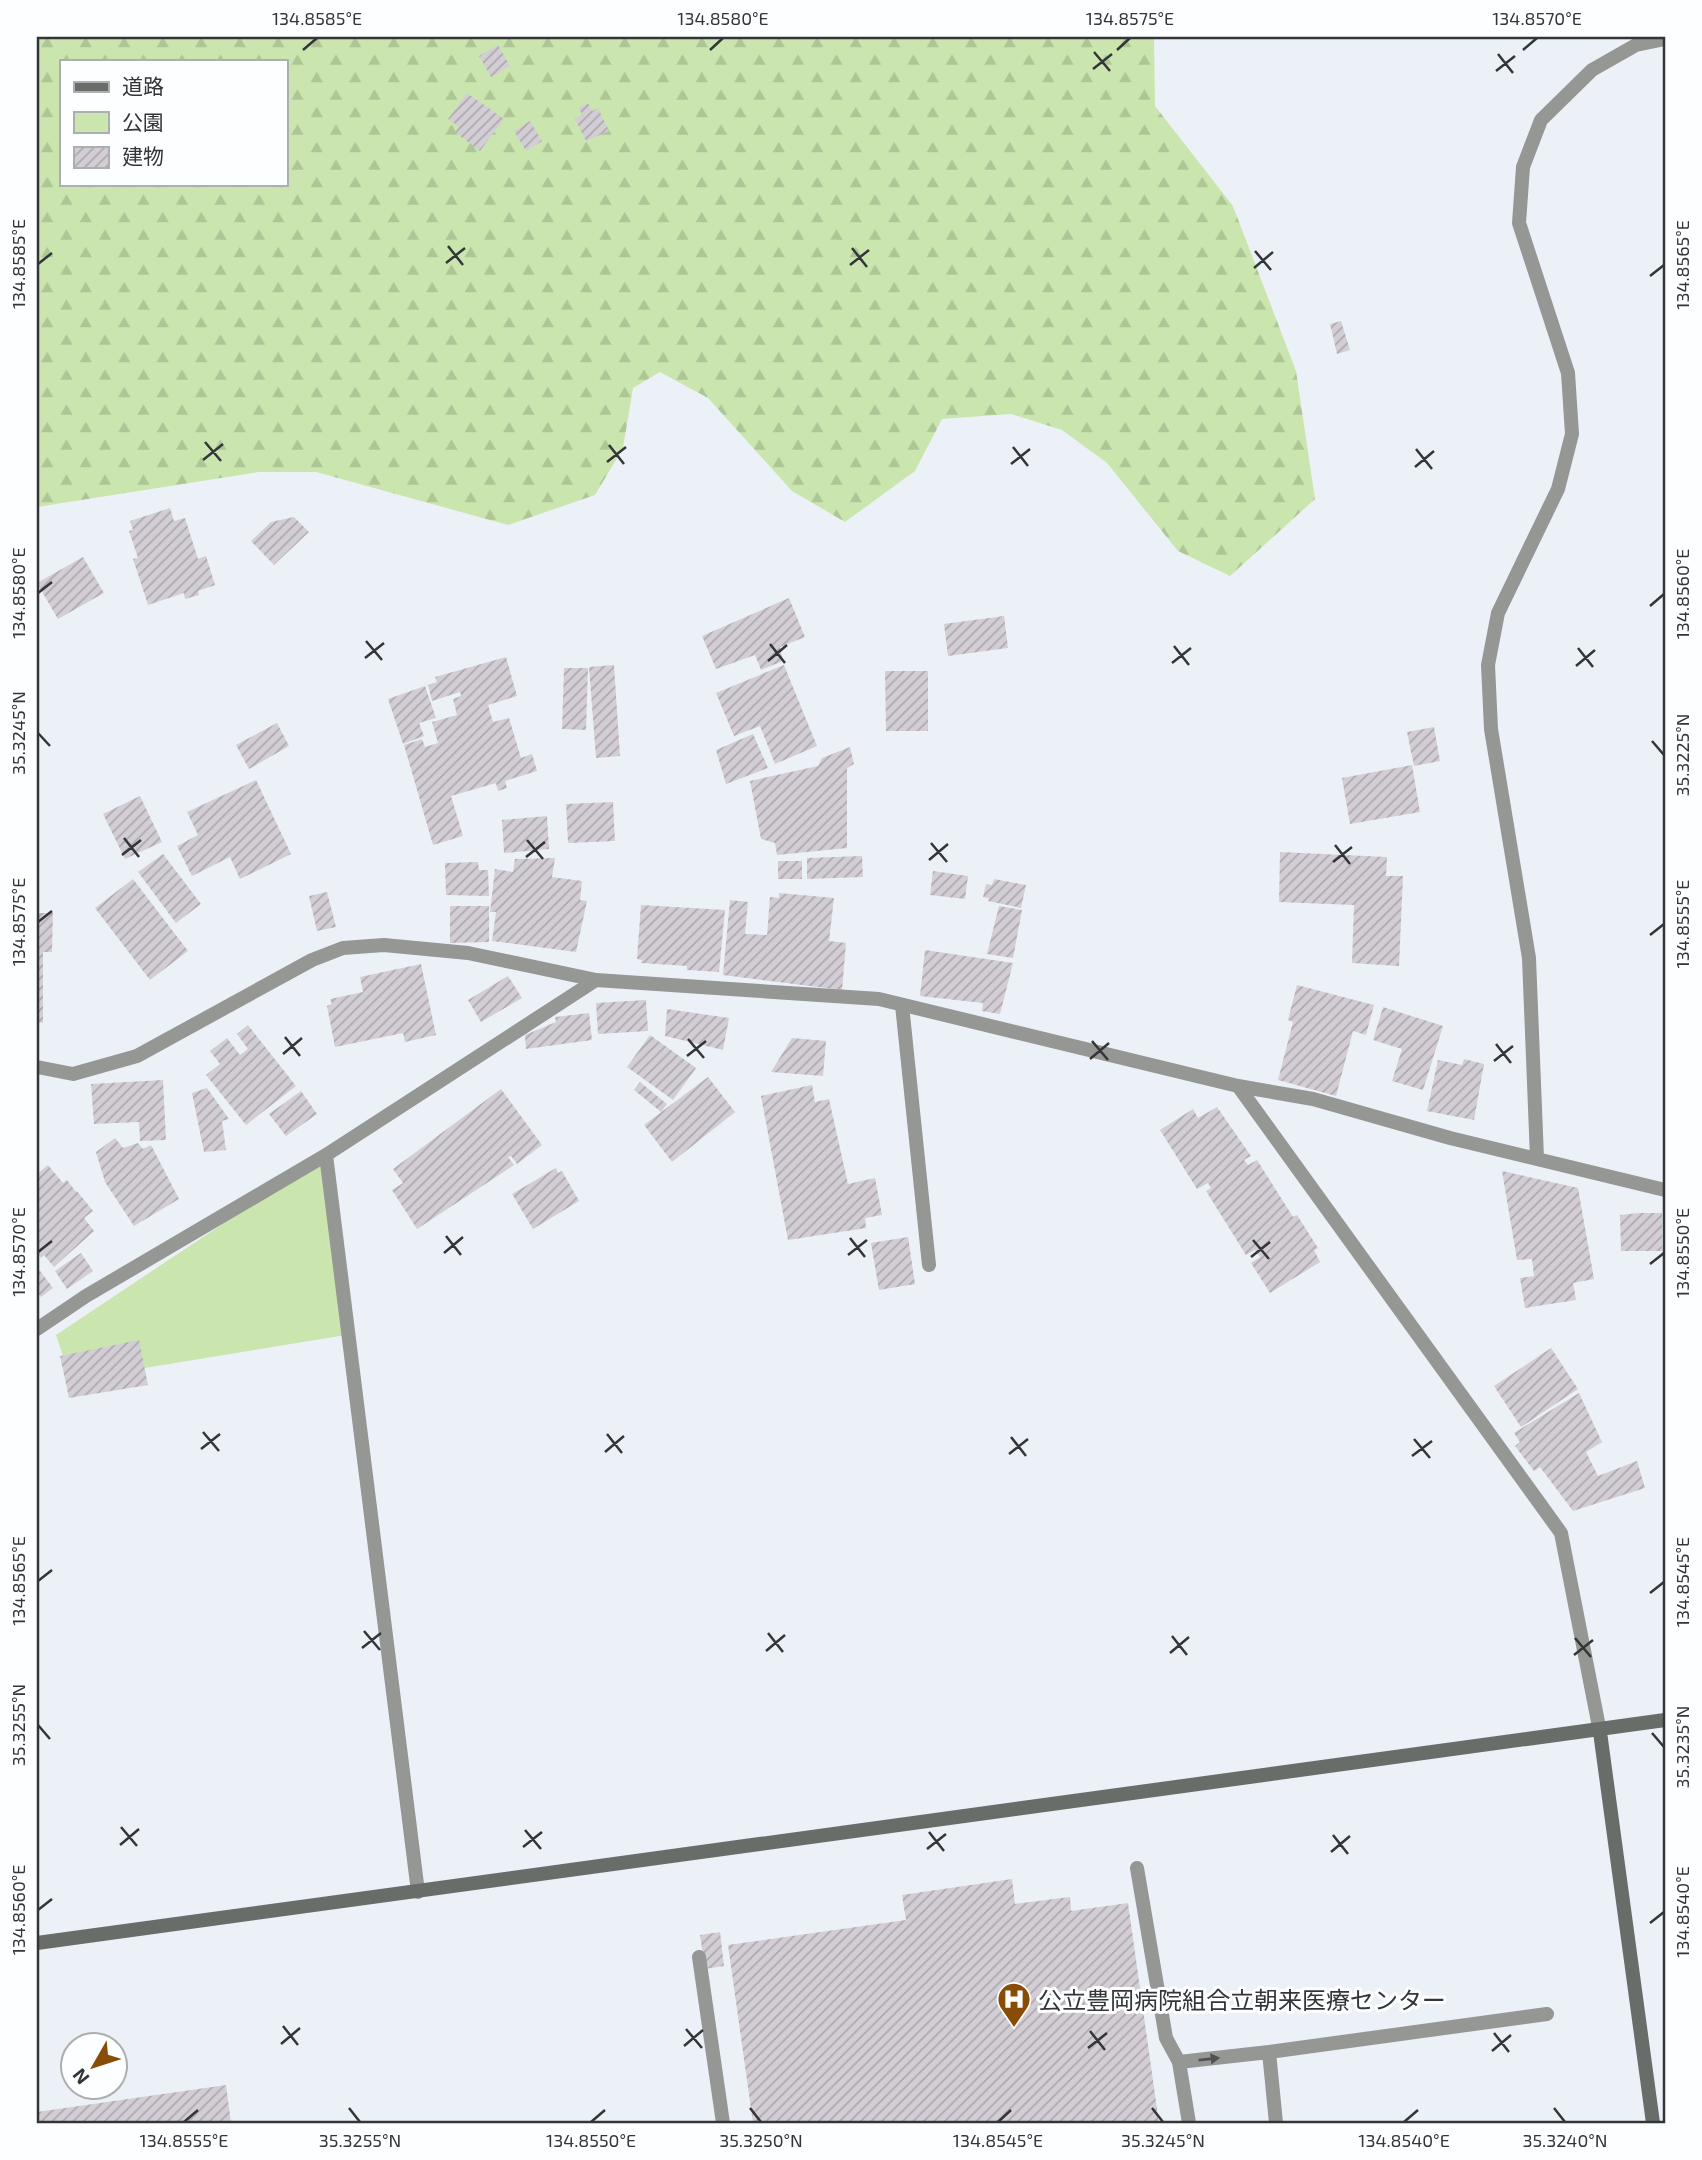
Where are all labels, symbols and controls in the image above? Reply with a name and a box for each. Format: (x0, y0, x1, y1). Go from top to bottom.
text: 134.8585°E (272, 7, 362, 29)
text: 134.8580°E (677, 7, 769, 29)
text: 134.8575°E (1086, 7, 1174, 29)
text: 134.8570°E (1492, 7, 1582, 29)
legend (60, 60, 287, 186)
text: 道路 (122, 73, 164, 98)
text: 公園 (122, 109, 164, 134)
text: 建物 (122, 143, 164, 168)
text: 134.8585°E (7, 219, 29, 309)
text: 134.8565°E (1671, 220, 1693, 310)
text: 134.8580°E (7, 547, 29, 639)
text: 134.8560°E (1671, 549, 1693, 639)
text: 35.3245°N (7, 691, 29, 775)
text: 35.3225°N (1671, 714, 1693, 796)
text: 134.8575°E (7, 878, 29, 966)
text: 134.8555°E (1671, 880, 1693, 968)
text: 134.8570°E (7, 1207, 29, 1297)
text: 134.8550°E (1671, 1208, 1693, 1298)
text: 134.8565°E (7, 1536, 29, 1626)
text: 134.8545°E (1671, 1537, 1693, 1627)
text: 35.3255°N (7, 1684, 29, 1766)
text: 35.3235°N (1671, 1706, 1693, 1788)
text: 134.8560°E (7, 1865, 29, 1955)
text: 134.8540°E (1671, 1866, 1693, 1958)
hospital icon: 公立豊岡病院組合立朝来医療センター (995, 1980, 1033, 2029)
place label: 公立豊岡病院組合立朝来医療センター (1038, 1985, 1446, 2014)
north arrow (60, 2030, 130, 2100)
one-way arrow (1198, 2053, 1220, 2064)
text: N (67, 2064, 94, 2090)
text: 134.8555°E (140, 2129, 228, 2151)
text: 35.3255°N (319, 2129, 401, 2151)
text: 134.8550°E (546, 2129, 636, 2151)
text: 35.3250°N (719, 2129, 803, 2151)
text: 134.8545°E (953, 2129, 1043, 2151)
text: 35.3245°N (1121, 2129, 1205, 2151)
text: 134.8540°E (1358, 2129, 1450, 2151)
text: 35.3240°N (1522, 2129, 1608, 2151)

